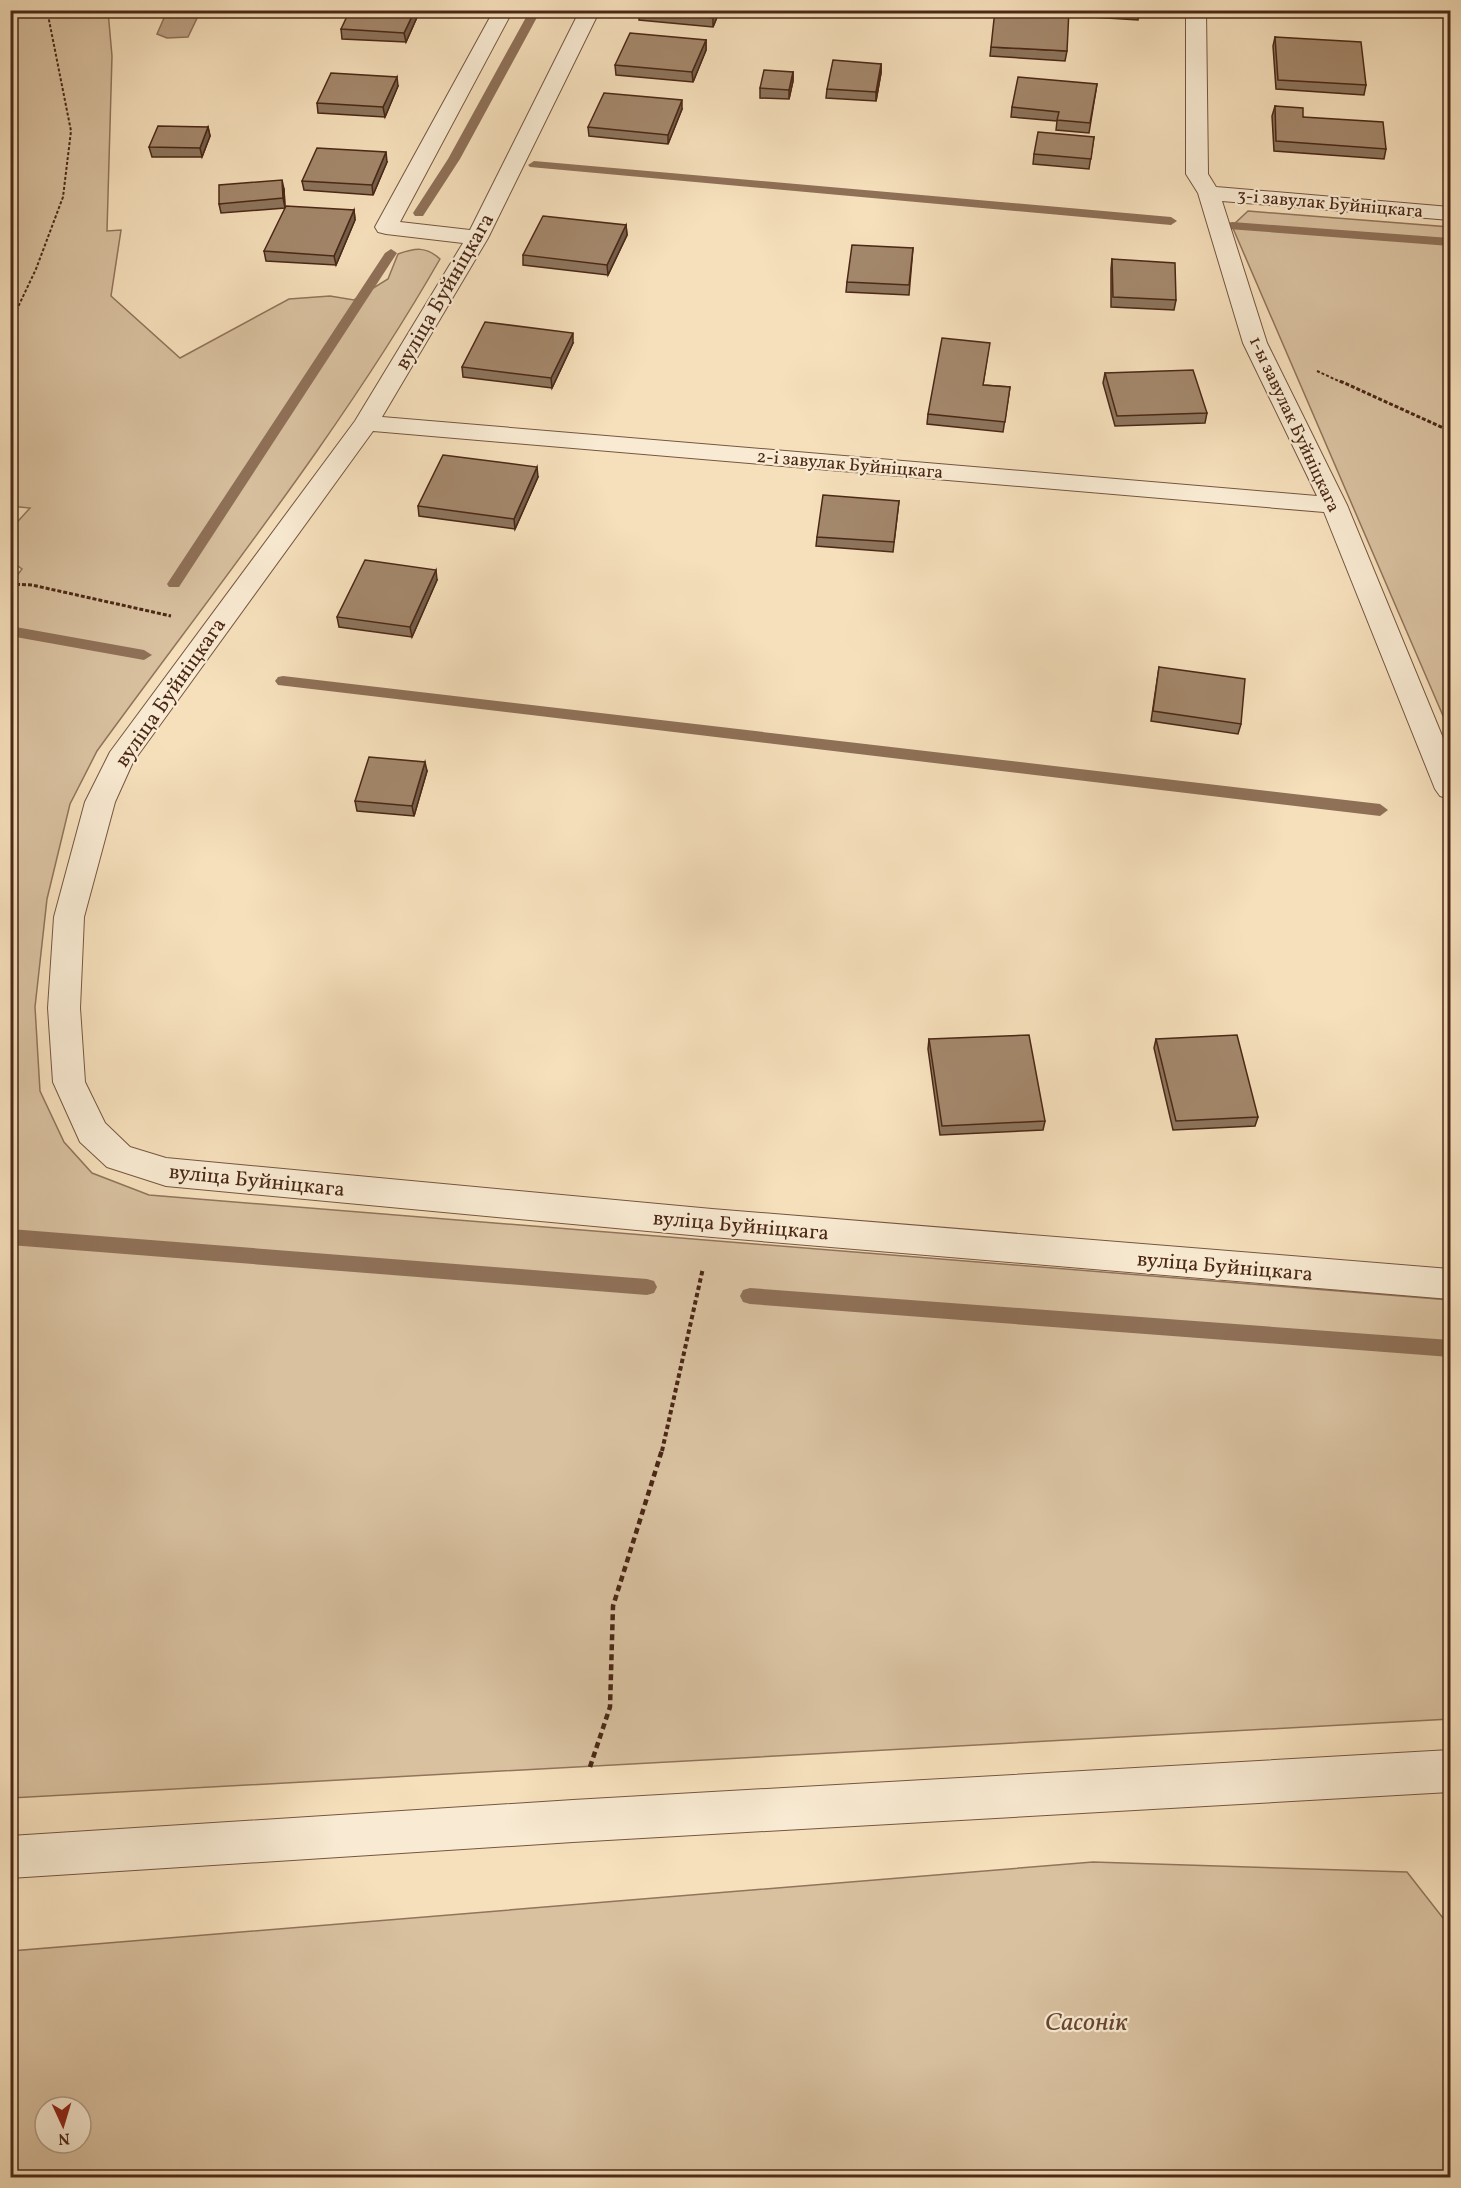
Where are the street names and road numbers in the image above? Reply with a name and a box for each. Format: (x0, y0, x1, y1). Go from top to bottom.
street label: 3-і завулак Буйніцкага (1236, 184, 1424, 225)
street label: вуліца Буйніцкага (389, 208, 502, 375)
street label: 1-ы завулак Буйніцкага (1242, 333, 1345, 517)
street label: 2-і завулак Буйніцкага (755, 445, 944, 486)
street label: вуліца Буйніцкага (109, 612, 234, 773)
street label: вуліца Буйніцкага (168, 1158, 346, 1205)
street label: вуліца Буйніцкага (652, 1204, 830, 1249)
street label: вуліца Буйніцкага (1136, 1245, 1314, 1290)

